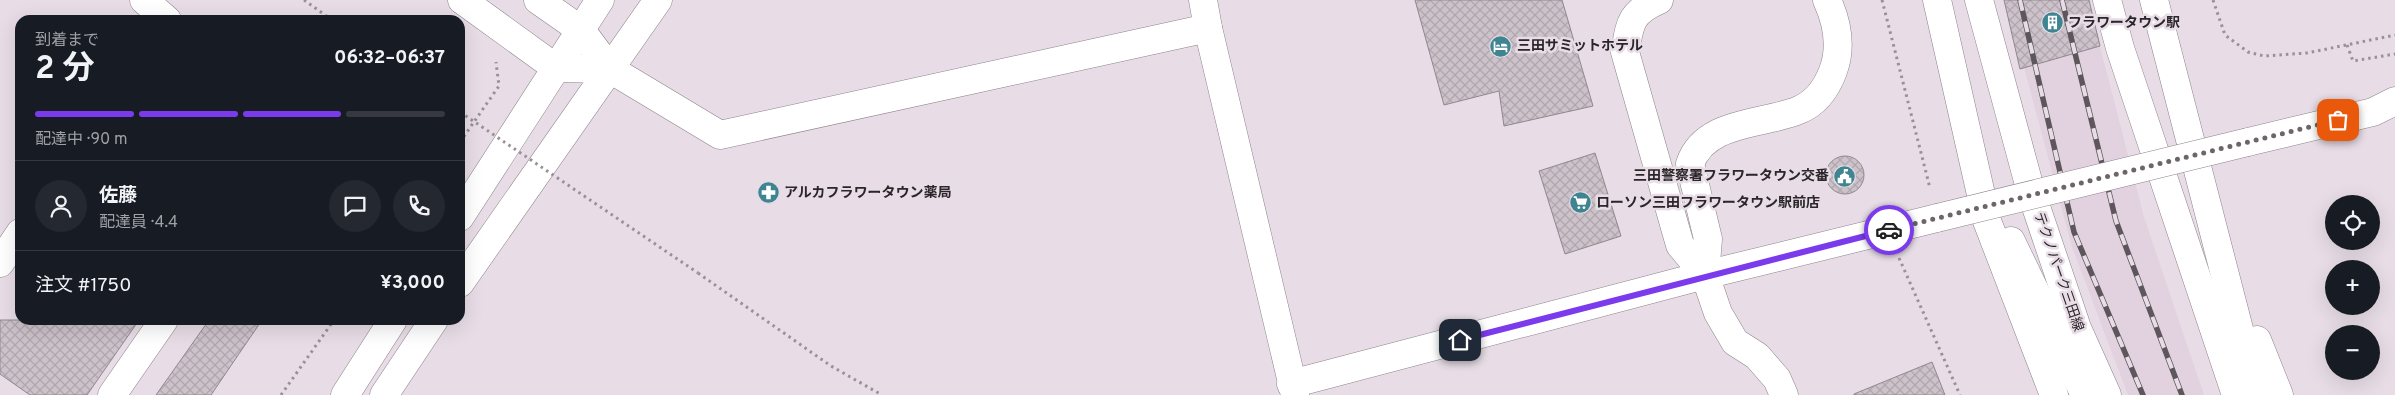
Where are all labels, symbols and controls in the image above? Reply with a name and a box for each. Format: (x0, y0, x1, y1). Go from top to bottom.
building icon: フラワータウン駅 (2040, 11, 2064, 35)
place label: フラワータウン駅 (2068, 15, 2180, 32)
text: 到着まで (35, 31, 99, 51)
hotel icon: 三田サミットホテル (1489, 34, 1513, 58)
place label: 三田サミットホテル (1517, 38, 1643, 55)
text: 06:32–06:37 (334, 46, 445, 70)
text: 2 分 (35, 50, 95, 90)
pin (2317, 99, 2359, 141)
icon: bag (2324, 106, 2352, 134)
text: 配達中 · 90 m (35, 130, 128, 150)
public building icon: 三田警察署フラワータウン交番 (1833, 164, 1857, 188)
place label: 三田警察署フラワータウン交番 (1633, 168, 1829, 185)
button: person (35, 180, 87, 232)
button: chat (329, 180, 381, 232)
button: phone (393, 180, 445, 232)
pharmacy icon: アルカフラワータウン薬局 (756, 181, 780, 205)
text: 佐藤 (99, 184, 137, 208)
place label: アルカフラワータウン薬局 (784, 185, 951, 202)
supermarket icon: ローソン三田フラワータウン駅前店 (1568, 191, 1592, 215)
place label: ローソン三田フラワータウン駅前店 (1596, 194, 1820, 212)
map controls (2325, 195, 2380, 380)
button: locate (2325, 195, 2380, 250)
courier (1864, 205, 1914, 255)
street label: テクノパーク三田線 (2030, 210, 2086, 334)
text: 配達員 · 4.4 (99, 213, 178, 233)
icon: car (1875, 216, 1903, 244)
button: + (2325, 260, 2380, 315)
text: ¥3,000 (380, 271, 445, 295)
text: 注文 #1750 (35, 274, 131, 298)
pin (1439, 319, 1481, 361)
button: − (2325, 325, 2380, 380)
icon: home (1446, 326, 1474, 354)

